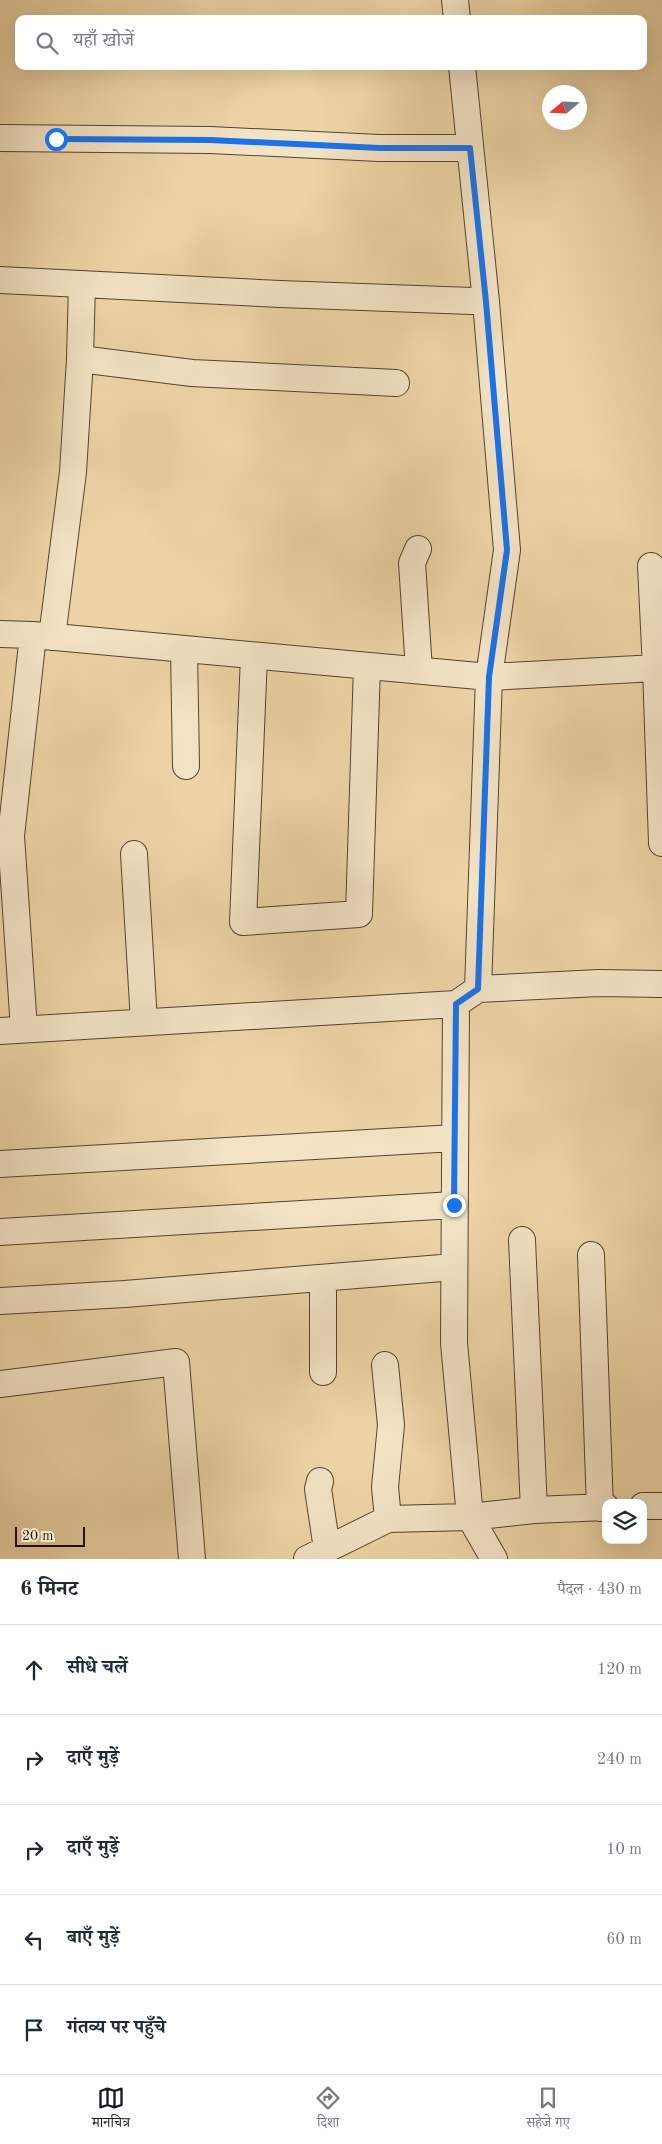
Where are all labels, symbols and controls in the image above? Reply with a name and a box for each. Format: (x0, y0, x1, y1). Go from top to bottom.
search box (15, 15, 647, 70)
icon: search (33, 29, 61, 57)
text: यहाँ खोजें (73, 32, 134, 51)
north arrow (542, 85, 587, 130)
route start (45, 128, 68, 151)
route end (443, 1194, 466, 1217)
map controls (602, 1499, 647, 1544)
button: layers (602, 1499, 647, 1544)
scale bar (15, 1524, 85, 1547)
text: 20 m (22, 1529, 53, 1543)
text: 6 मिनट (20, 1579, 78, 1600)
text: पैदल · 430 m (557, 1582, 642, 1598)
icon: ahead (20, 1656, 48, 1684)
text: सीधे चलें (67, 1659, 127, 1678)
text: 120 m (597, 1662, 642, 1678)
icon: right (20, 1746, 48, 1774)
text: दाएँ मुड़ें (67, 1749, 119, 1768)
text: 240 m (597, 1752, 642, 1768)
icon: right (20, 1836, 48, 1864)
text: दाएँ मुड़ें (67, 1839, 119, 1858)
text: 10 m (606, 1842, 642, 1858)
icon: left (20, 1926, 48, 1954)
text: बाएँ मुड़ें (67, 1929, 119, 1948)
text: 60 m (606, 1932, 642, 1948)
icon: arrive (20, 2016, 48, 2044)
text: गंतव्य पर पहुँचे (67, 2019, 166, 2038)
tab: मानचित्र (92, 2084, 130, 2136)
tab: दिशा (314, 2084, 342, 2136)
tab: सहेजे गए (526, 2084, 570, 2136)

